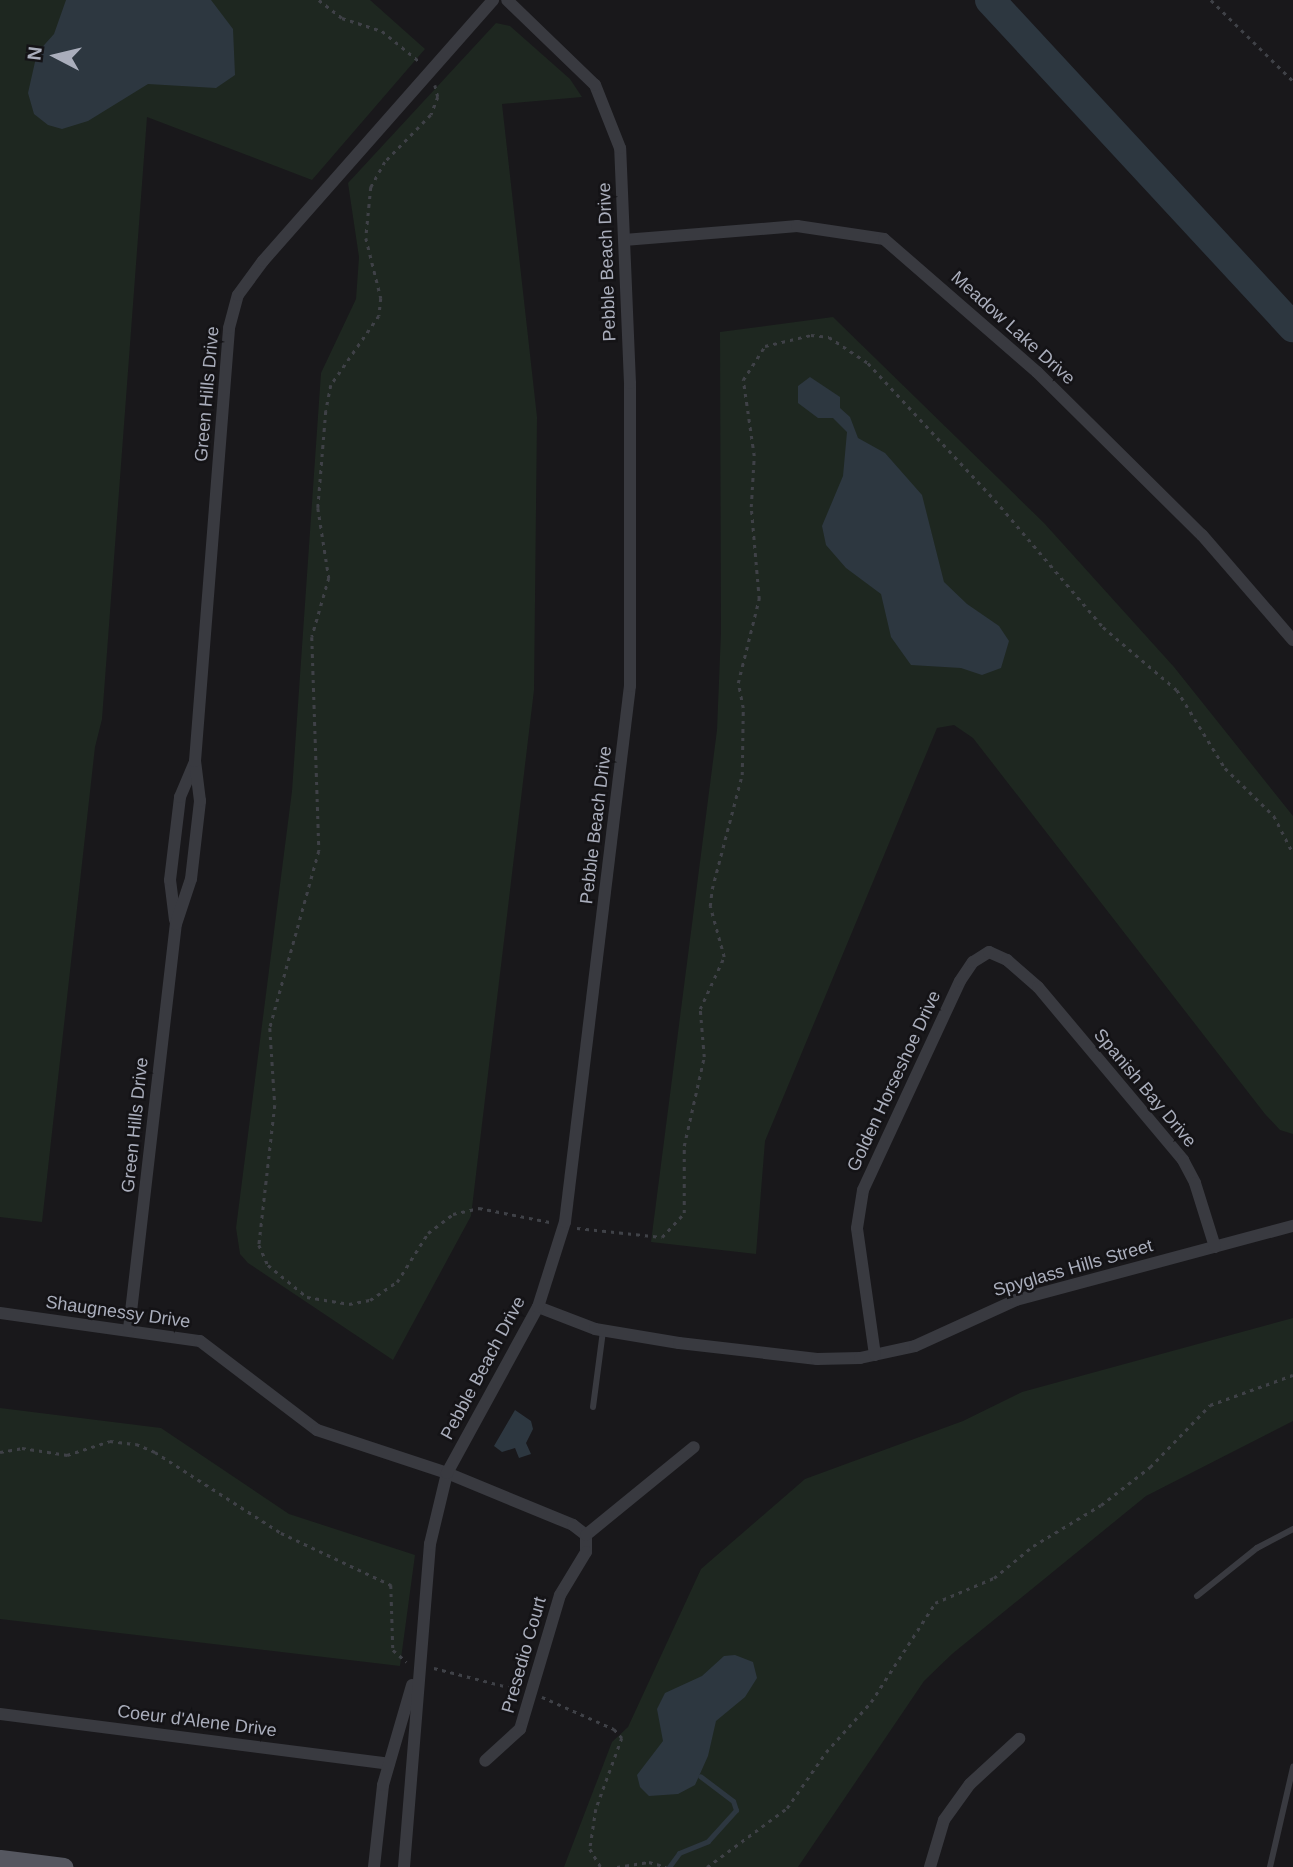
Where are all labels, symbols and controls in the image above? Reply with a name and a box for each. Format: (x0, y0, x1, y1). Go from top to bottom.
north arrow (21, 21, 91, 91)
text: N (23, 45, 46, 61)
street label: Pebble Beach Drive (593, 182, 621, 342)
street label: Meadow Lake Drive (947, 267, 1079, 389)
street label: Green Hills Drive (190, 325, 224, 463)
street label: Pebble Beach Drive (576, 745, 616, 905)
street label: Golden Horseshoe Drive (843, 987, 945, 1175)
street label: Spanish Bay Drive (1089, 1024, 1201, 1152)
street label: Green Hills Drive (117, 1056, 153, 1194)
street label: Spyglass Hills Street (991, 1235, 1155, 1301)
street label: Shaugnessy Drive (44, 1291, 192, 1333)
street label: Pebble Beach Drive (436, 1293, 530, 1443)
street label: Presedio Court (497, 1594, 551, 1716)
street label: Coeur d'Alene Drive (116, 1700, 278, 1742)

